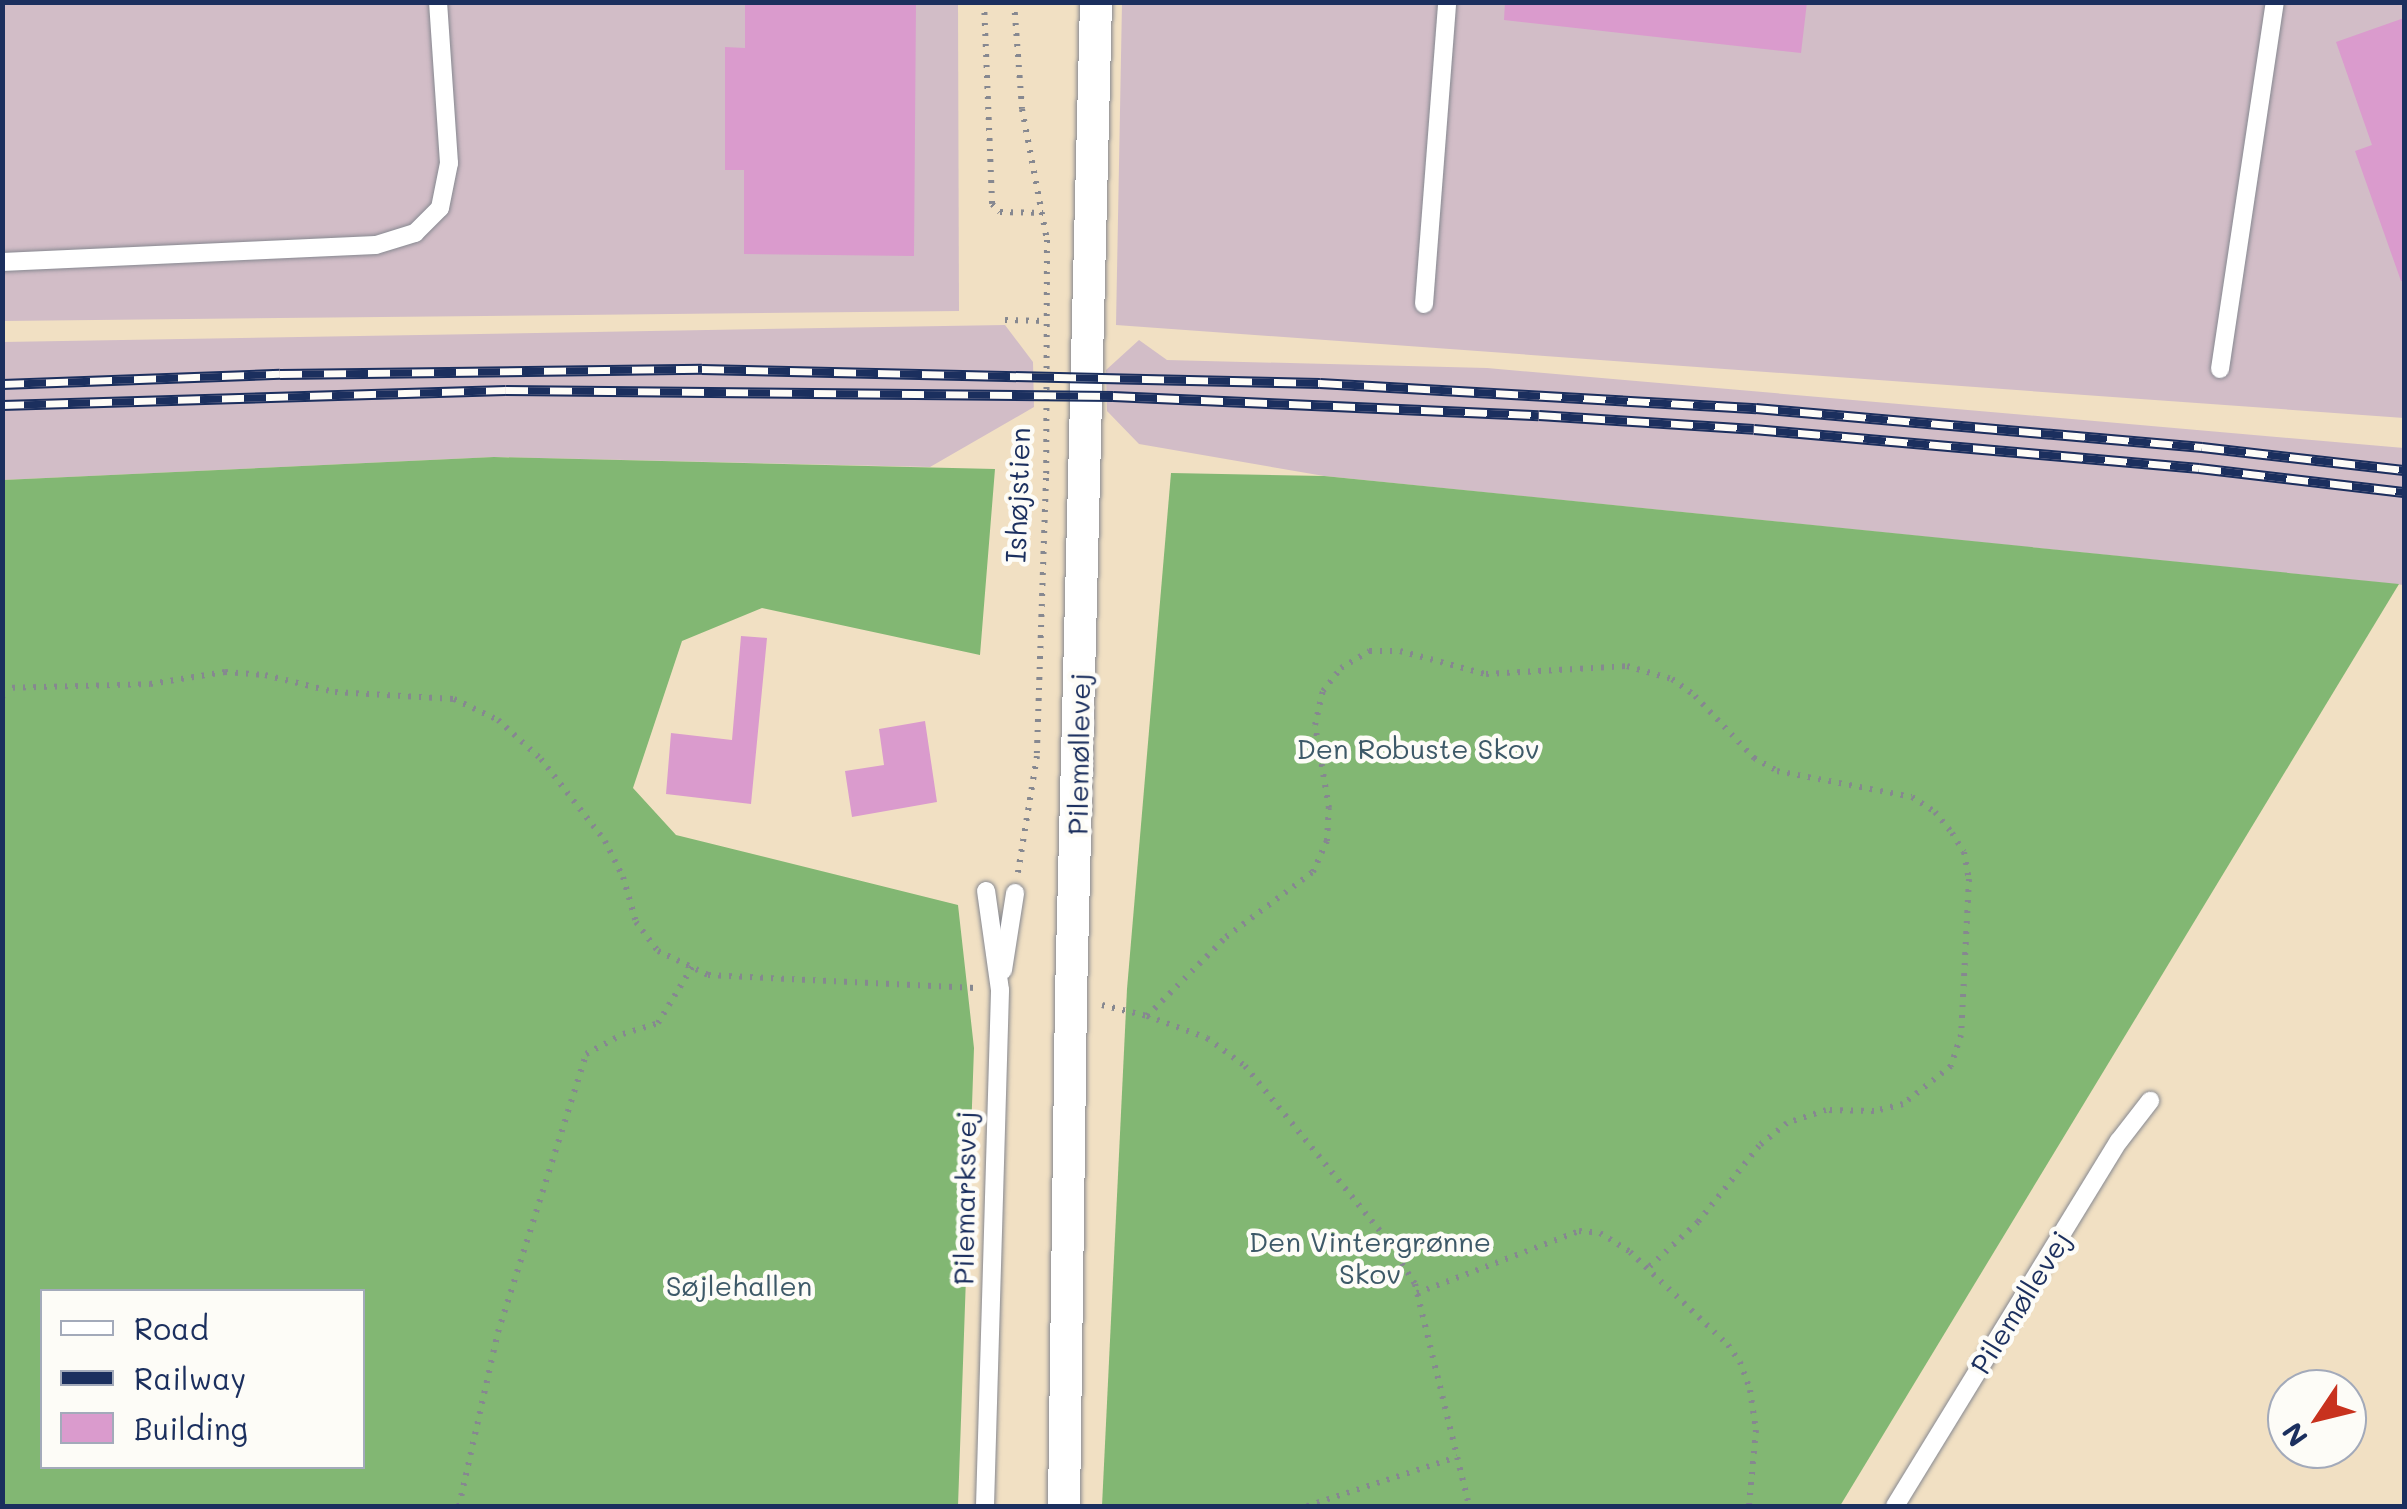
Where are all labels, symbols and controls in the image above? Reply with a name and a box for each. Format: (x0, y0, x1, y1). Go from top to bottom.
street label: Ishøjstien (998, 427, 1036, 563)
street label: Pilemøllevej (1060, 673, 1096, 835)
park label: Den Robuste Skov (1296, 731, 1540, 765)
street label: Pilemarksvej (946, 1111, 982, 1285)
park label: Den Vintergrønne Skov (1249, 1224, 1491, 1290)
street label: Pilemøllevej (1963, 1224, 2077, 1380)
park label: Søjlehallen (666, 1268, 812, 1302)
legend (40, 1289, 365, 1469)
text: Road (134, 1308, 209, 1348)
text: Railway (134, 1358, 246, 1398)
north arrow (2267, 1369, 2367, 1469)
text: Building (134, 1408, 248, 1448)
text: N (2273, 1416, 2315, 1454)

